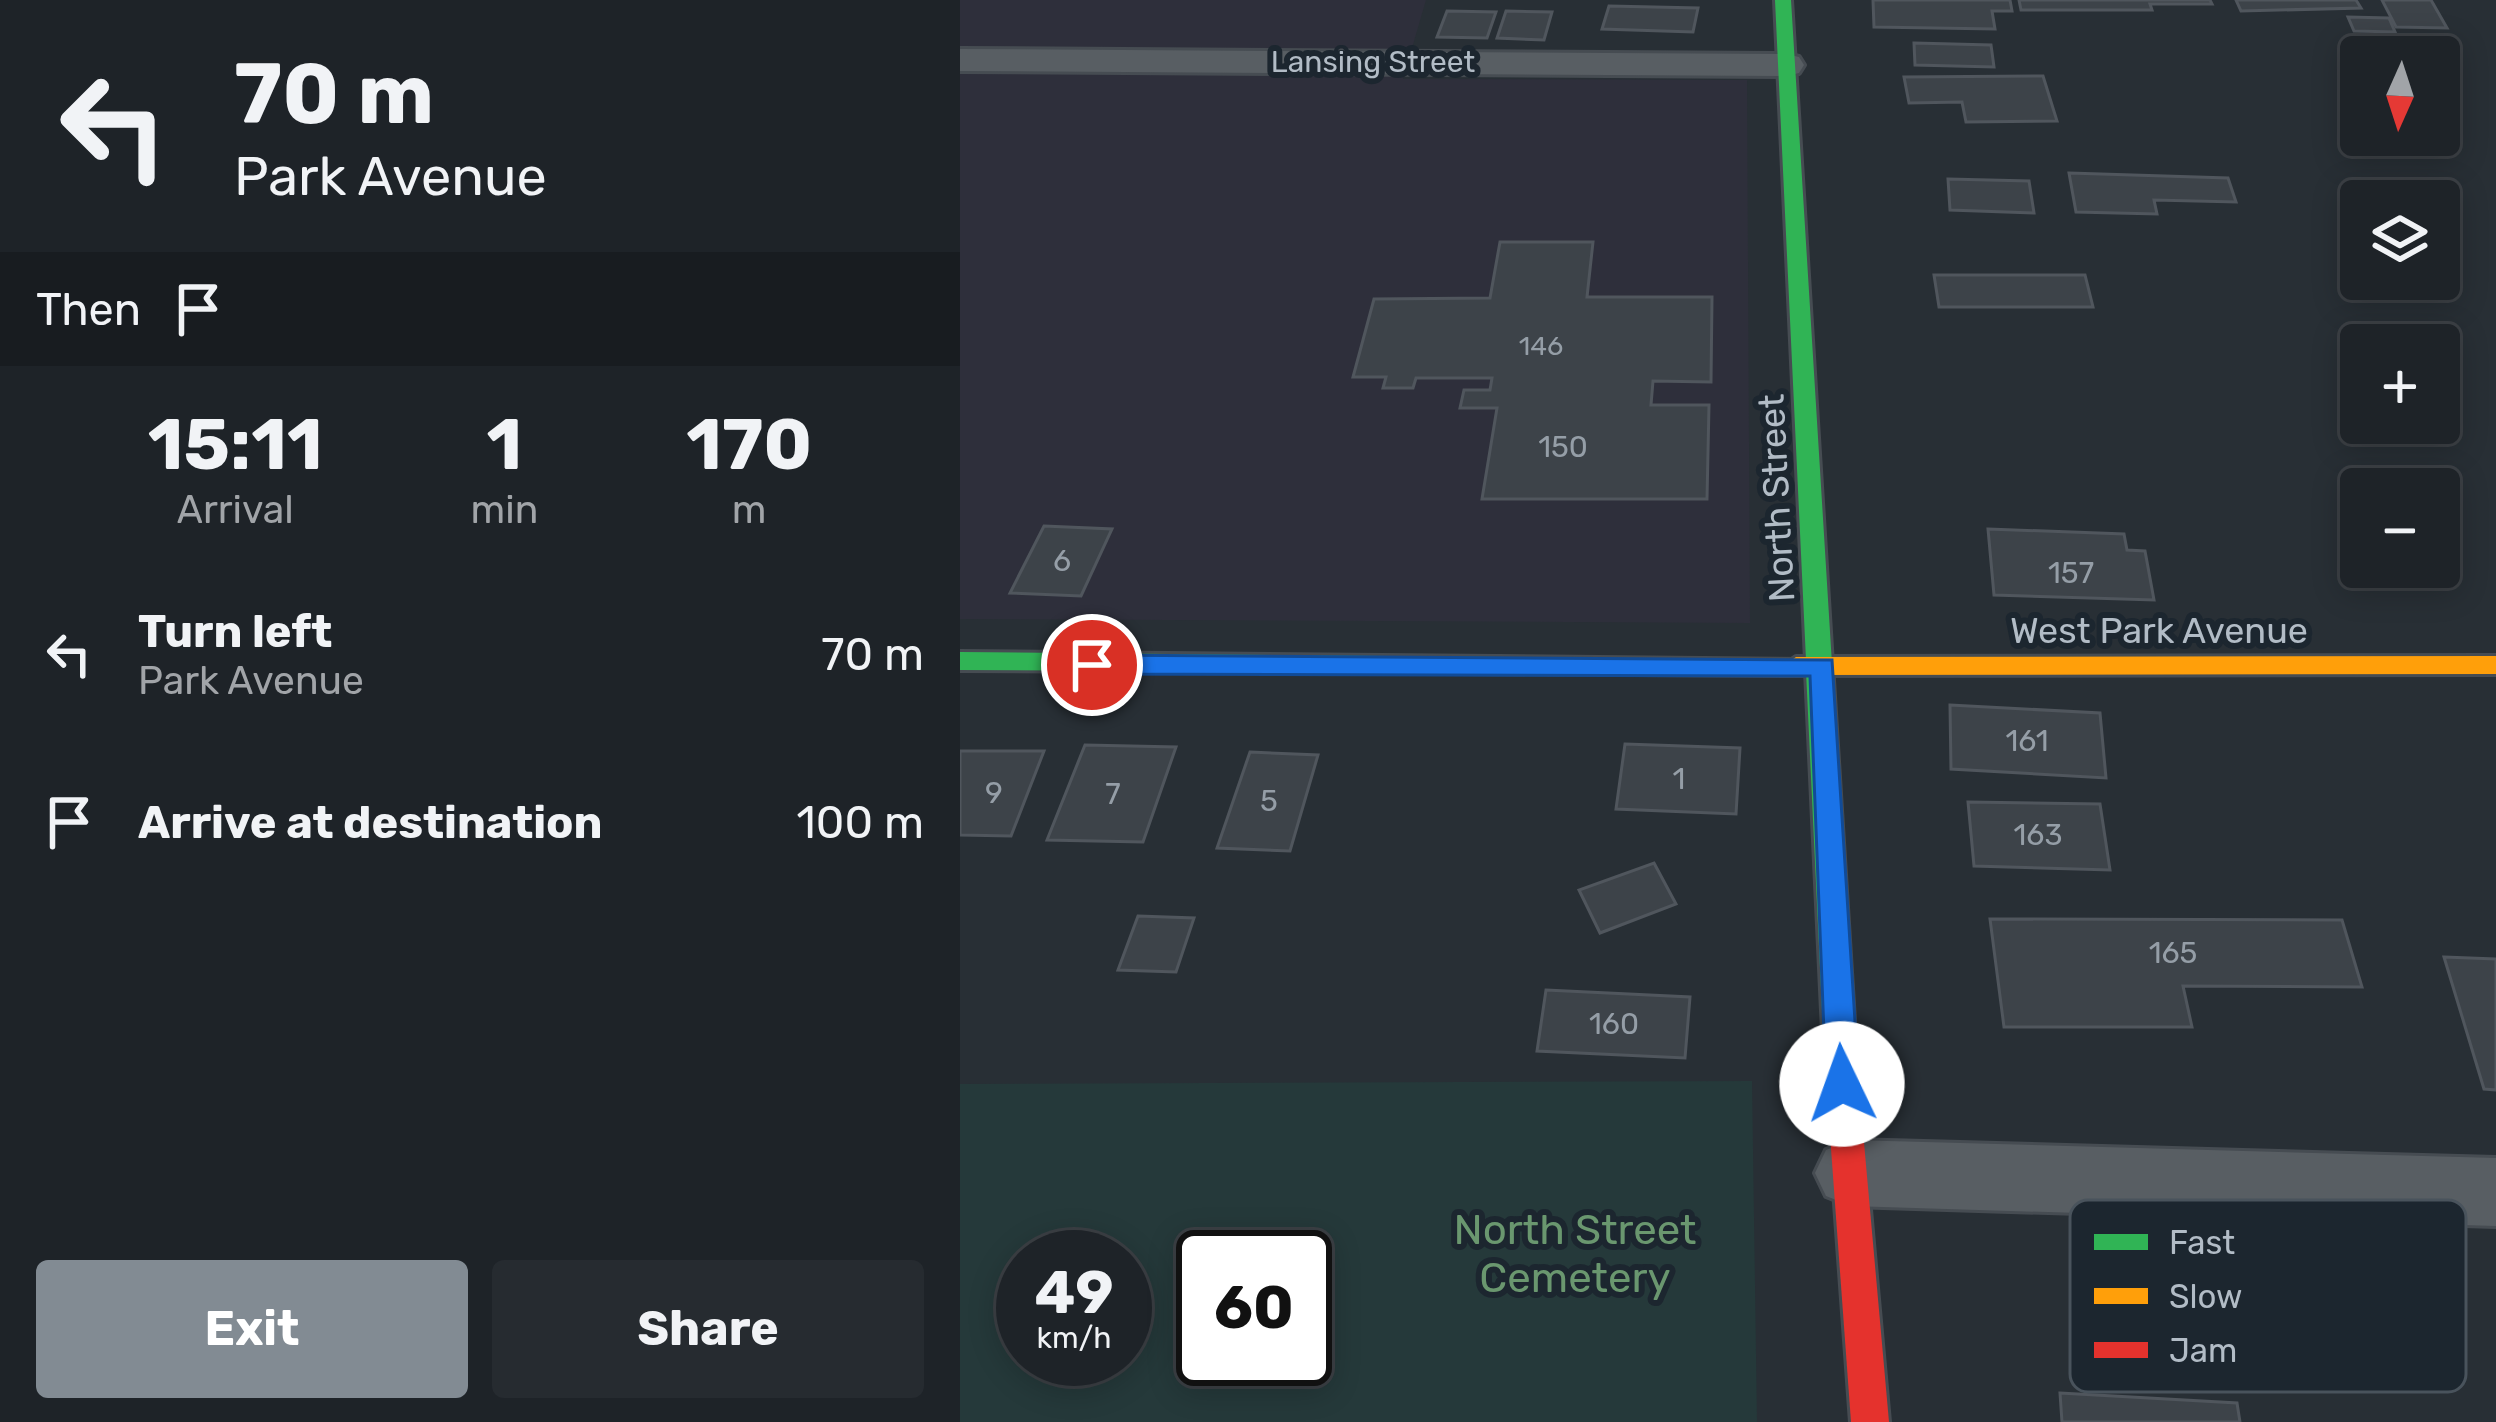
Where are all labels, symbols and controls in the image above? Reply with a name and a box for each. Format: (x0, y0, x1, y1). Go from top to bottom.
north arrow (2340, 36, 2460, 156)
map controls (2340, 36, 2460, 588)
text: 70 m (234, 44, 434, 144)
street label: Lansing Street (1271, 44, 1475, 80)
icon: left (36, 48, 192, 204)
text: Park Avenue (234, 145, 547, 209)
button: layers (2340, 180, 2460, 300)
icon: arrive (165, 276, 231, 342)
text: Then (36, 283, 141, 336)
button: + (2340, 324, 2460, 444)
house number: 146 (1519, 330, 1563, 362)
street label: North Street (1750, 393, 1803, 603)
text: 15:11 (148, 402, 323, 487)
text: 1 (487, 402, 522, 487)
text: 170 (686, 402, 812, 487)
house number: 150 (1538, 429, 1588, 465)
button: − (2340, 468, 2460, 588)
text: Arrival (177, 487, 294, 533)
text: min (471, 487, 538, 533)
text: m (732, 487, 766, 533)
house number: 6 (1053, 543, 1071, 579)
house number: 157 (2048, 555, 2094, 591)
text: Turn left (138, 605, 332, 658)
street label: West Park Avenue (2010, 609, 2308, 652)
pin (1041, 614, 1143, 716)
icon: left (36, 621, 102, 687)
text: 70 m (821, 628, 924, 681)
icon: arrive (1059, 632, 1125, 698)
text: Park Avenue (138, 658, 364, 704)
house number: 161 (2005, 723, 2049, 759)
house number: 1 (1673, 761, 1685, 797)
house number: 9 (985, 775, 1003, 811)
house number: 7 (1105, 776, 1121, 812)
house number: 5 (1260, 783, 1278, 819)
icon: arrive (36, 789, 102, 855)
text: Arrive at destination (138, 796, 603, 849)
text: 100 m (797, 796, 924, 849)
house number: 163 (2014, 817, 2062, 853)
house number: 165 (2149, 935, 2197, 971)
house number: 160 (1589, 1006, 1639, 1042)
position arrow (1779, 1021, 1905, 1147)
legend (2070, 1200, 2466, 1392)
park label: North Street Cemetery (1454, 1205, 1696, 1303)
text: Fast (2169, 1223, 2235, 1262)
speed limit sign: 60 (1176, 1230, 1332, 1386)
text: 49 (1034, 1257, 1114, 1328)
button: Exit (36, 1260, 468, 1398)
button: Share (492, 1260, 924, 1398)
text: Slow (2169, 1277, 2243, 1316)
text: km/h (1037, 1320, 1111, 1356)
text: Jam (2169, 1331, 2237, 1370)

